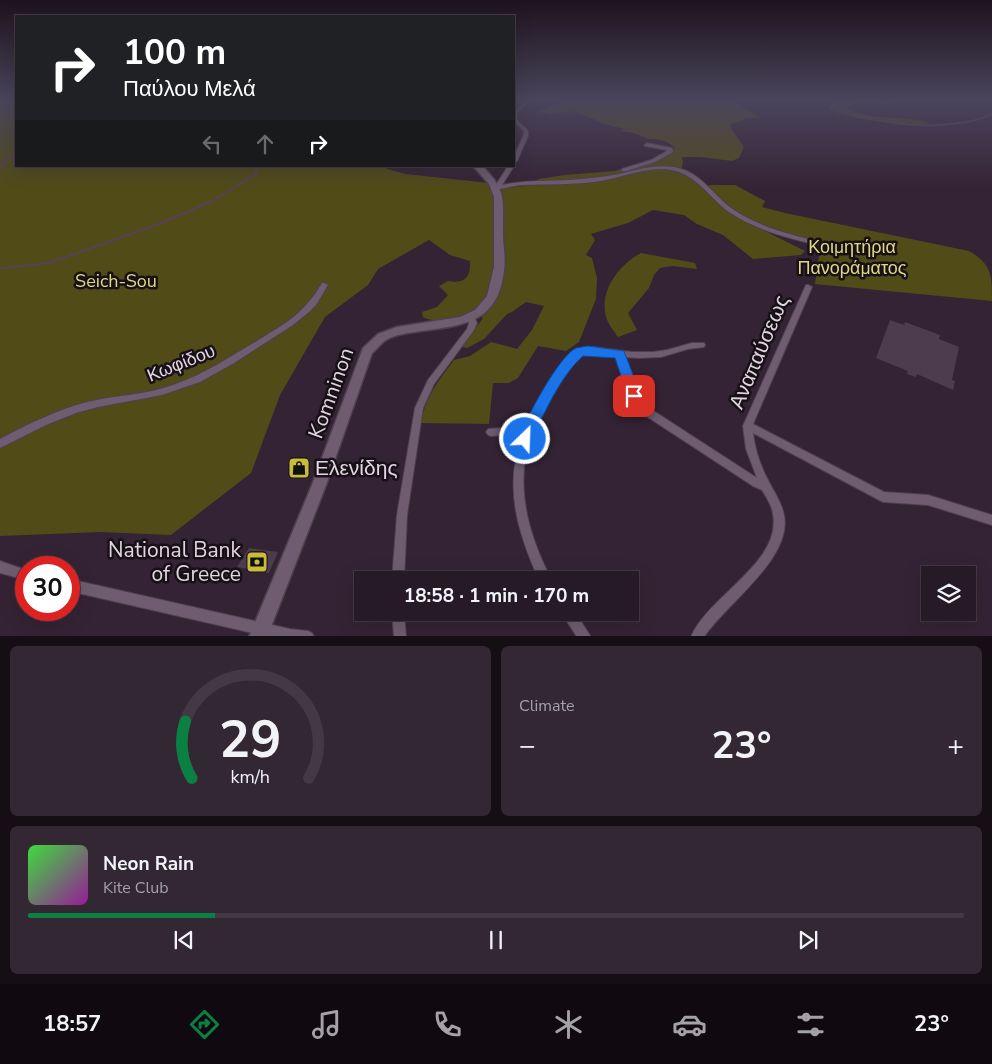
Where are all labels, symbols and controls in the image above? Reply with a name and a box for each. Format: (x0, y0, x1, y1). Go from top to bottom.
text: 100 m (123, 29, 226, 76)
icon: right (40, 35, 105, 100)
text: Παύλου Μελά (123, 74, 256, 104)
icon: left (198, 130, 226, 158)
icon: ahead (251, 130, 279, 158)
icon: right (304, 130, 332, 158)
park label: Κοιμητήρια Πανοράματος (797, 235, 907, 280)
park label: Seich-Sou (75, 269, 157, 293)
street label: Αναπαύσεως (722, 291, 796, 413)
street label: Κωφίδου (143, 339, 219, 387)
street label: Komninon (302, 344, 360, 442)
pin (613, 375, 655, 417)
icon: arrive (620, 382, 648, 410)
position arrow (498, 412, 550, 464)
place label: Ελενίδης (315, 454, 398, 482)
shop icon: Ελενίδης (287, 456, 311, 480)
place label: National Bank of Greece (108, 536, 241, 588)
bank icon: National Bank of Greece (245, 550, 269, 574)
speed limit sign: 30 (15, 556, 80, 621)
map controls (921, 566, 976, 621)
button: layers (921, 566, 976, 621)
text: 18:58 · 1 min · 170 m (404, 583, 589, 609)
text: Climate (519, 695, 574, 717)
text: 29 (219, 704, 282, 775)
text: 23° (711, 720, 772, 771)
text: − (519, 727, 536, 765)
text: + (947, 727, 964, 765)
text: km/h (231, 765, 270, 789)
text: Neon Rain (103, 851, 194, 877)
text: Kite Club (103, 877, 169, 899)
icon: previous (170, 926, 198, 954)
icon: pause (482, 926, 510, 954)
icon: next (794, 926, 822, 954)
icon: directions (187, 1007, 222, 1042)
icon: music (309, 1007, 344, 1042)
icon: phone (430, 1007, 465, 1042)
icon: climate (551, 1007, 586, 1042)
icon: car (672, 1007, 707, 1042)
icon: filters (793, 1007, 828, 1042)
text: 18:57 (43, 1009, 101, 1039)
text: 23° (914, 1009, 949, 1039)

